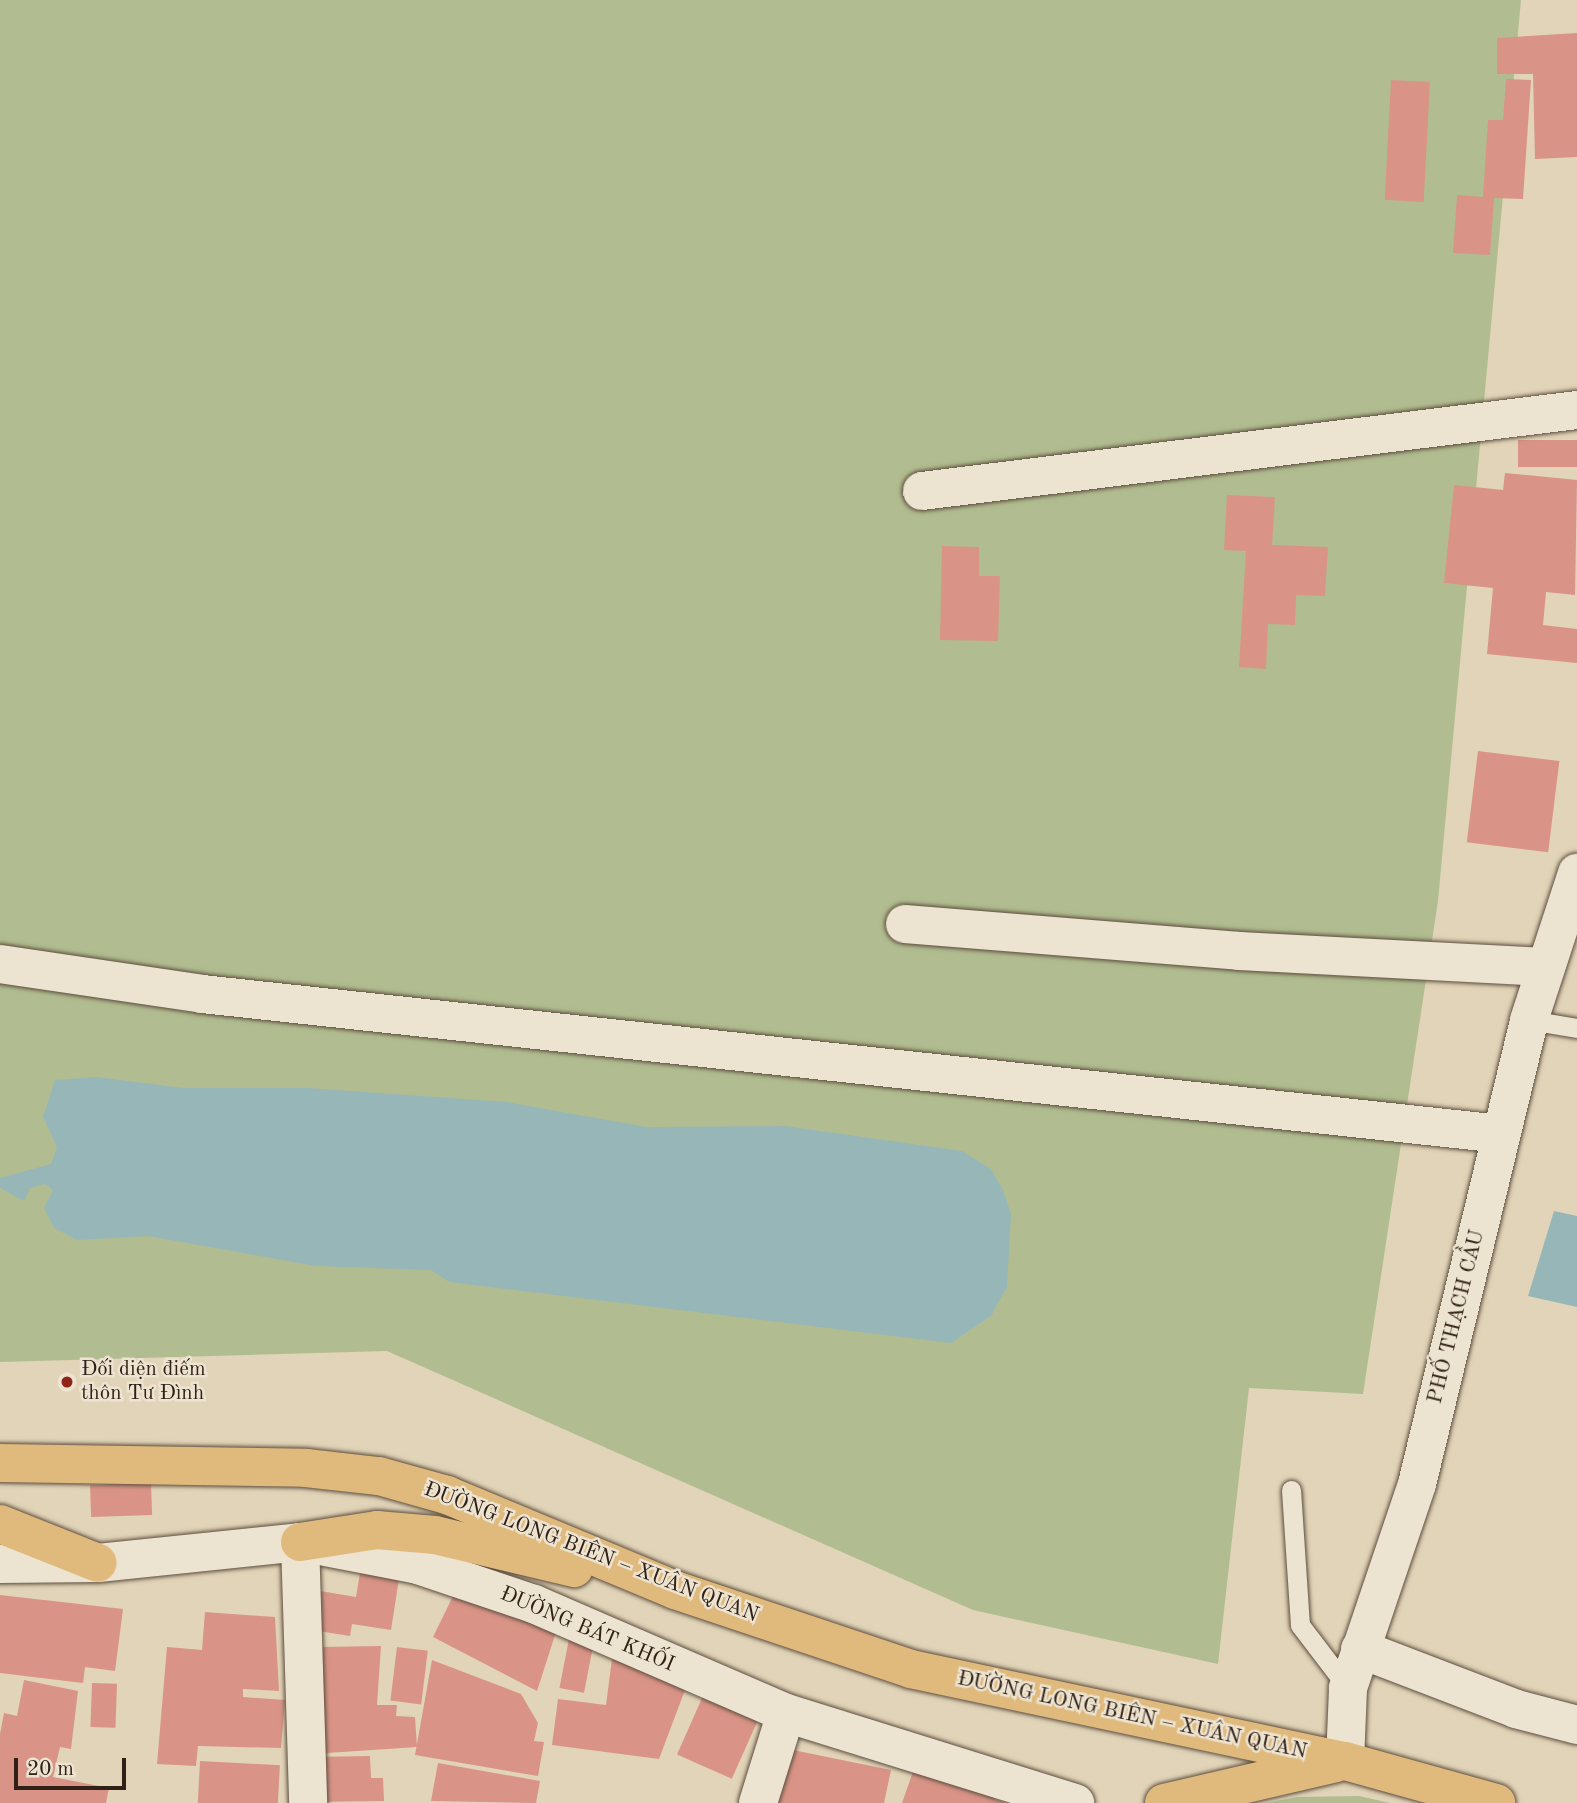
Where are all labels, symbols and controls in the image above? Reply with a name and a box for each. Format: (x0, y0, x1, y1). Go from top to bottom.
street label: PHỐ THẠCH CẦU (1423, 1227, 1491, 1407)
place label: Đối diện điếm thôn Tư Đình (81, 1357, 206, 1407)
marker: Đối diện điếm thôn Tư Đình (59, 1374, 75, 1390)
street label: ĐƯỜNG LONG BIÊN – XUÂN QUAN (420, 1477, 762, 1629)
street label: ĐƯỜNG BÁT KHỐI (496, 1582, 678, 1678)
street label: ĐƯỜNG LONG BIÊN – XUÂN QUAN (955, 1667, 1309, 1765)
scale bar (18, 1744, 130, 1788)
text: 20 m (27, 1759, 74, 1780)

